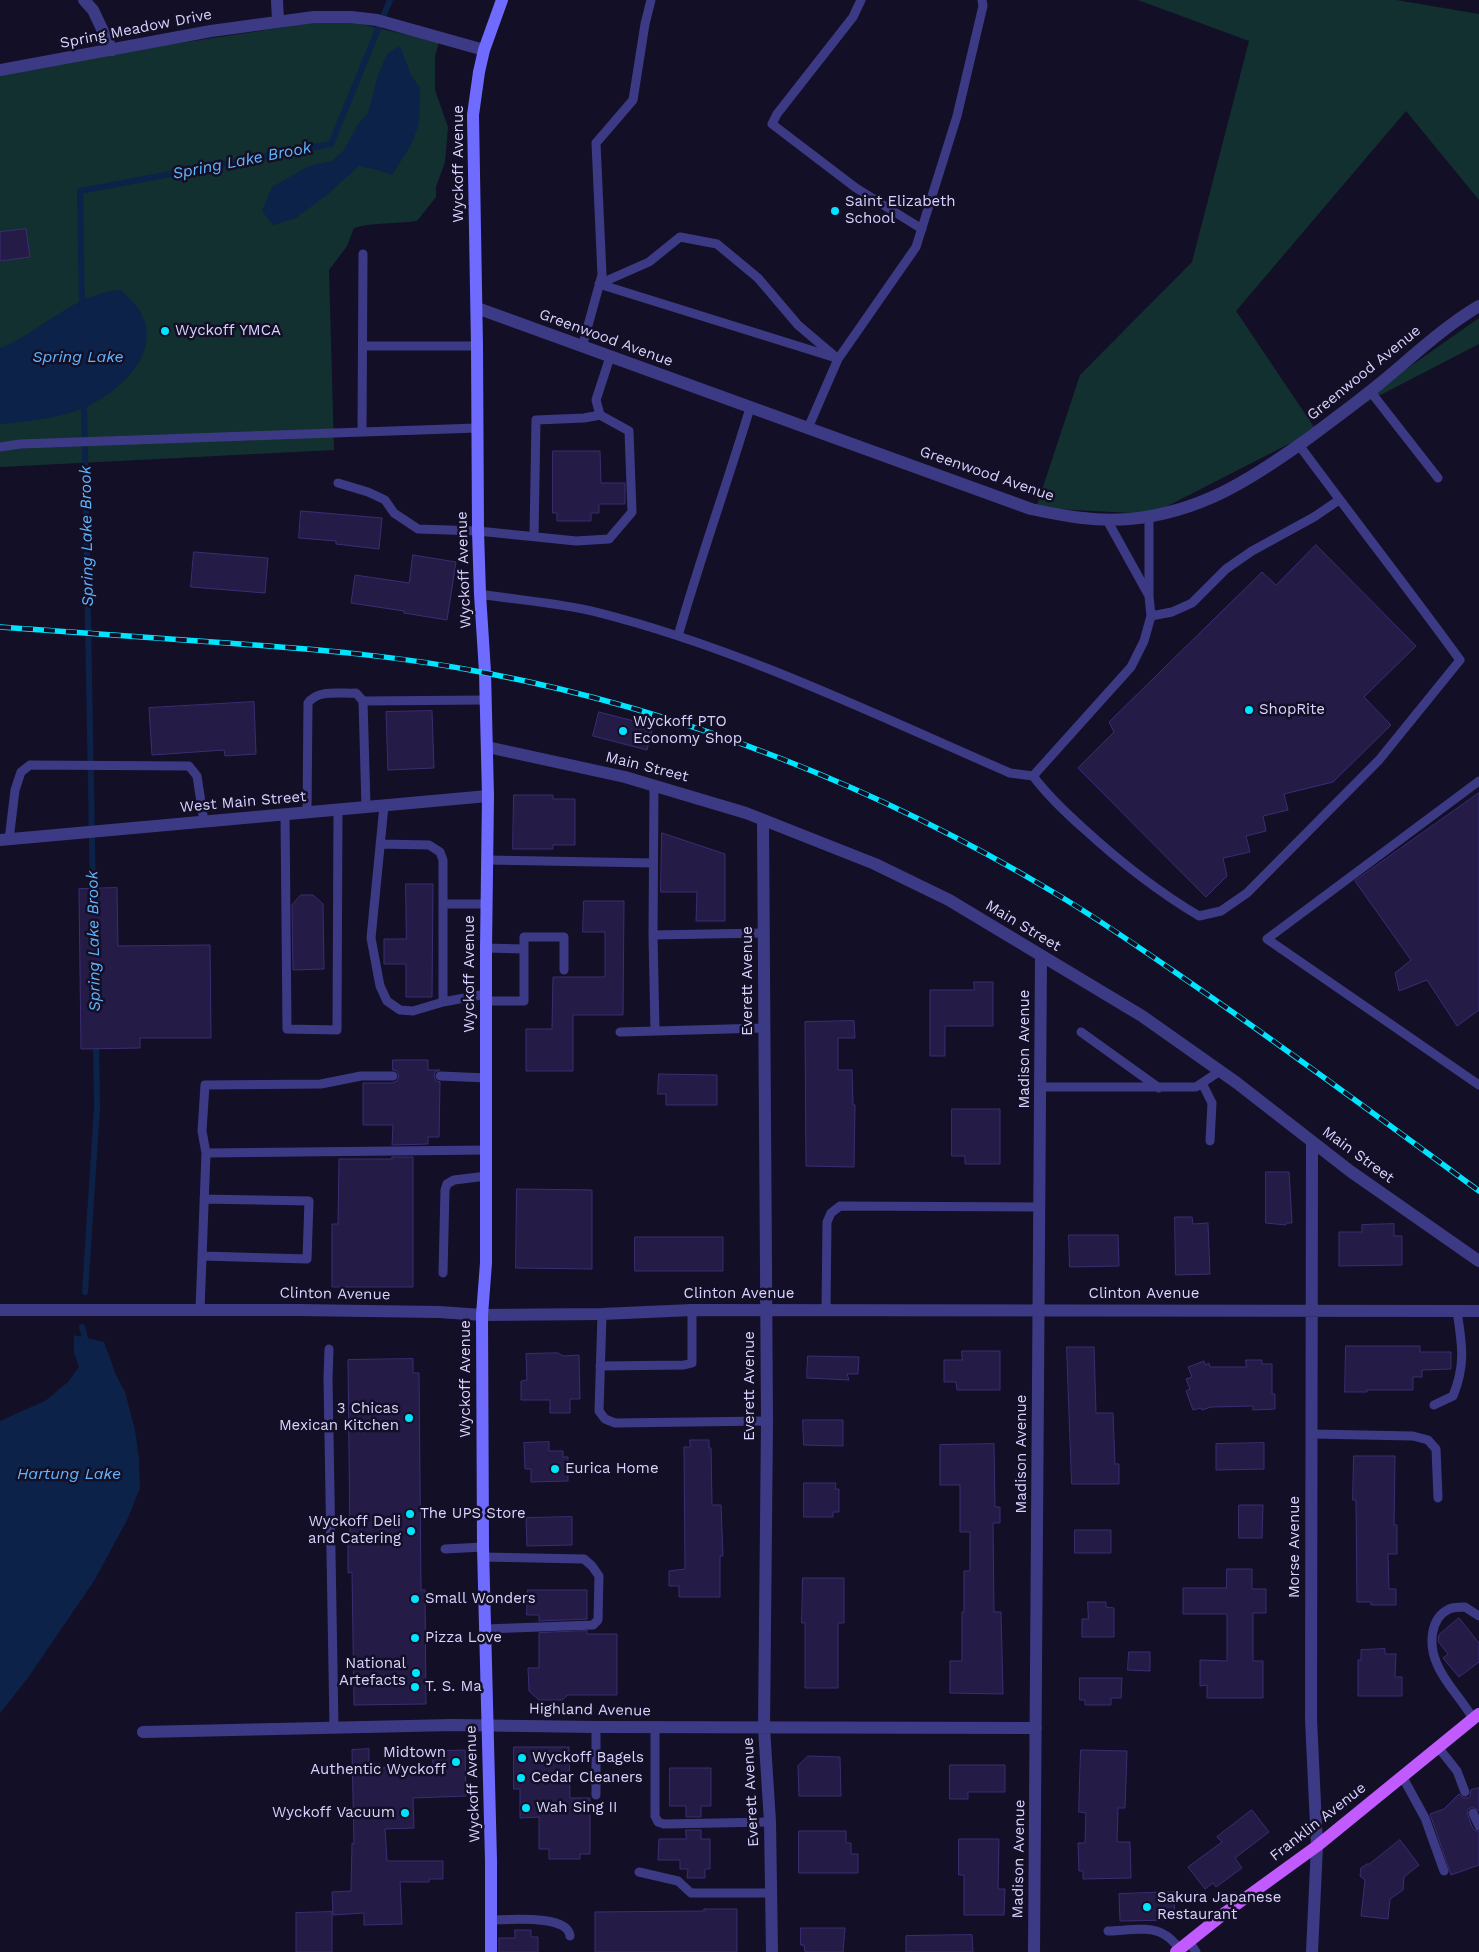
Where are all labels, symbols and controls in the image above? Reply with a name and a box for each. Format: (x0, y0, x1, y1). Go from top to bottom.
street label: Spring Meadow Drive (59, 5, 213, 53)
street label: Wyckoff Avenue (450, 105, 468, 223)
water label: Spring Lake Brook (171, 138, 313, 184)
place label: Saint Elizabeth School (845, 193, 956, 228)
marker: Saint Elizabeth School (829, 205, 841, 217)
street label: Greenwood Avenue (537, 305, 675, 371)
place label: Wyckoff YMCA (175, 322, 281, 340)
street label: Greenwood Avenue (1304, 322, 1424, 424)
marker: Wyckoff YMCA (159, 325, 171, 337)
water label: Spring Lake (32, 347, 124, 367)
street label: Greenwood Avenue (917, 443, 1057, 505)
water label: Spring Lake Brook (76, 465, 98, 607)
street label: Wyckoff Avenue (453, 511, 475, 629)
place label: ShopRite (1259, 701, 1325, 719)
marker: ShopRite (1243, 704, 1255, 716)
place label: Wyckoff PTO Economy Shop (633, 713, 742, 748)
marker: Wyckoff PTO Economy Shop (617, 725, 629, 737)
street label: Main Street (604, 748, 690, 786)
street label: West Main Street (179, 788, 307, 816)
water label: Spring Lake Brook (83, 870, 105, 1012)
street label: Main Street (982, 896, 1064, 956)
street label: Wyckoff Avenue (461, 915, 479, 1033)
street label: Everett Avenue (739, 926, 757, 1036)
street label: Madison Avenue (1016, 990, 1034, 1108)
street label: Main Street (1318, 1123, 1398, 1187)
street label: Clinton Avenue (279, 1284, 391, 1304)
street label: Clinton Avenue (684, 1285, 794, 1303)
street label: Clinton Avenue (1089, 1285, 1199, 1303)
street label: Wyckoff Avenue (457, 1320, 475, 1438)
street label: Everett Avenue (741, 1331, 759, 1441)
street label: Madison Avenue (1013, 1395, 1031, 1513)
place label: 3 Chicas Mexican Kitchen (279, 1400, 399, 1435)
marker: 3 Chicas Mexican Kitchen (403, 1412, 415, 1424)
place label: Eurica Home (565, 1460, 659, 1478)
marker: Eurica Home (549, 1463, 561, 1475)
water label: Hartung Lake (17, 1464, 121, 1484)
street label: Morse Avenue (1286, 1496, 1304, 1598)
place label: The UPS Store (420, 1505, 526, 1523)
marker: The UPS Store (404, 1508, 416, 1520)
place label: Wyckoff Deli and Catering (308, 1513, 401, 1548)
marker: Wyckoff Deli and Catering (405, 1525, 417, 1537)
place label: Small Wonders (425, 1590, 536, 1608)
marker: Small Wonders (409, 1593, 421, 1605)
place label: Pizza Love (425, 1629, 502, 1647)
marker: Pizza Love (409, 1632, 421, 1644)
place label: National Artefacts (339, 1655, 406, 1690)
marker: National Artefacts (410, 1667, 422, 1679)
place label: T. S. Ma (425, 1678, 482, 1696)
marker: T. S. Ma (409, 1681, 421, 1693)
street label: Highland Avenue (529, 1700, 651, 1720)
street label: Wyckoff Avenue (462, 1725, 484, 1843)
street label: Everett Avenue (739, 1737, 763, 1847)
place label: Midtown Authentic Wyckoff (310, 1744, 446, 1779)
place label: Wyckoff Bagels (532, 1749, 644, 1767)
marker: Wyckoff Bagels (516, 1752, 528, 1764)
marker: Midtown Authentic Wyckoff (450, 1756, 462, 1768)
place label: Cedar Cleaners (531, 1769, 643, 1787)
marker: Cedar Cleaners (515, 1772, 527, 1784)
street label: Franklin Avenue (1266, 1779, 1370, 1865)
place label: Wah Sing II (536, 1799, 617, 1817)
street label: Madison Avenue (1009, 1799, 1029, 1919)
marker: Wah Sing II (520, 1802, 532, 1814)
place label: Wyckoff Vacuum (272, 1804, 395, 1822)
marker: Wyckoff Vacuum (399, 1807, 411, 1819)
place label: Sakura Japanese Restaurant (1157, 1889, 1281, 1924)
marker: Sakura Japanese Restaurant (1141, 1901, 1153, 1913)

